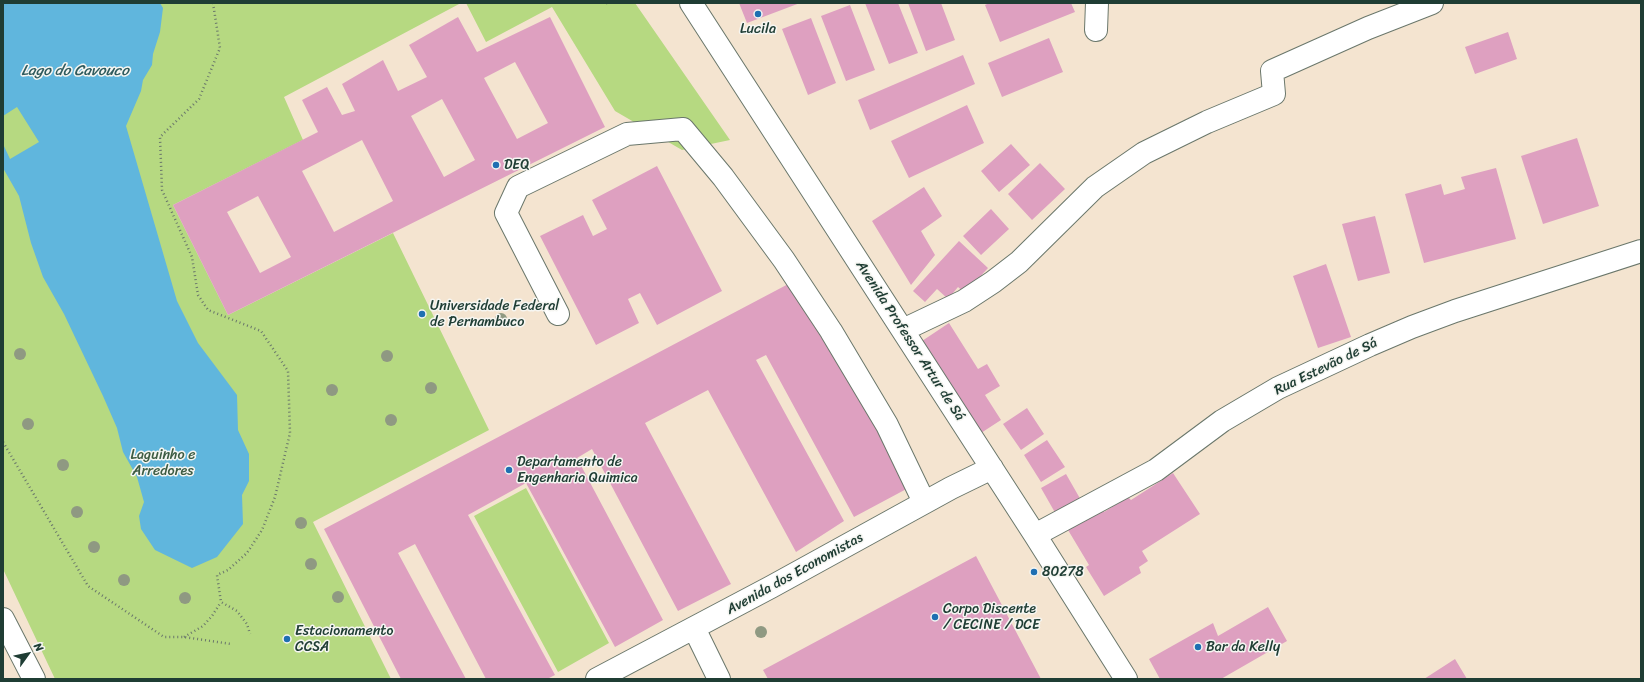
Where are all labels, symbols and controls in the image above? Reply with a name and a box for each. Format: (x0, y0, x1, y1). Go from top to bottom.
marker: Lucila (753, 9, 763, 19)
place label: Lucila (740, 21, 776, 37)
water label: Lago do Cavouco (21, 62, 129, 80)
place label: DEQ (504, 157, 529, 173)
marker: DEQ (491, 160, 501, 170)
street label: Avenida Professor Artur de Sá (852, 258, 968, 424)
place label: Universidade Federal de Pernambuco (430, 298, 559, 330)
marker: Universidade Federal de Pernambuco (417, 309, 427, 319)
street label: Rua Estevão de Sá (1272, 335, 1380, 399)
park label: Laguinho e Arredores (131, 447, 195, 480)
place label: Departamento de Engenharia Quimica (517, 454, 638, 486)
marker: Departamento de Engenharia Quimica (504, 465, 514, 475)
street label: Avenida dos Economistas (724, 529, 866, 619)
place label: 80278 (1042, 564, 1084, 580)
marker: 80278 (1029, 567, 1039, 577)
place label: Corpo Discente / CECINE / DCE (943, 601, 1040, 634)
marker: Corpo Discente / CECINE / DCE (930, 612, 940, 622)
place label: Estacionamento CCSA (295, 623, 393, 656)
north arrow (8, 634, 48, 674)
marker: Estacionamento CCSA (282, 634, 292, 644)
text: N (28, 639, 49, 656)
place label: Bar da Kelly (1206, 639, 1280, 655)
marker: Bar da Kelly (1193, 642, 1203, 652)

